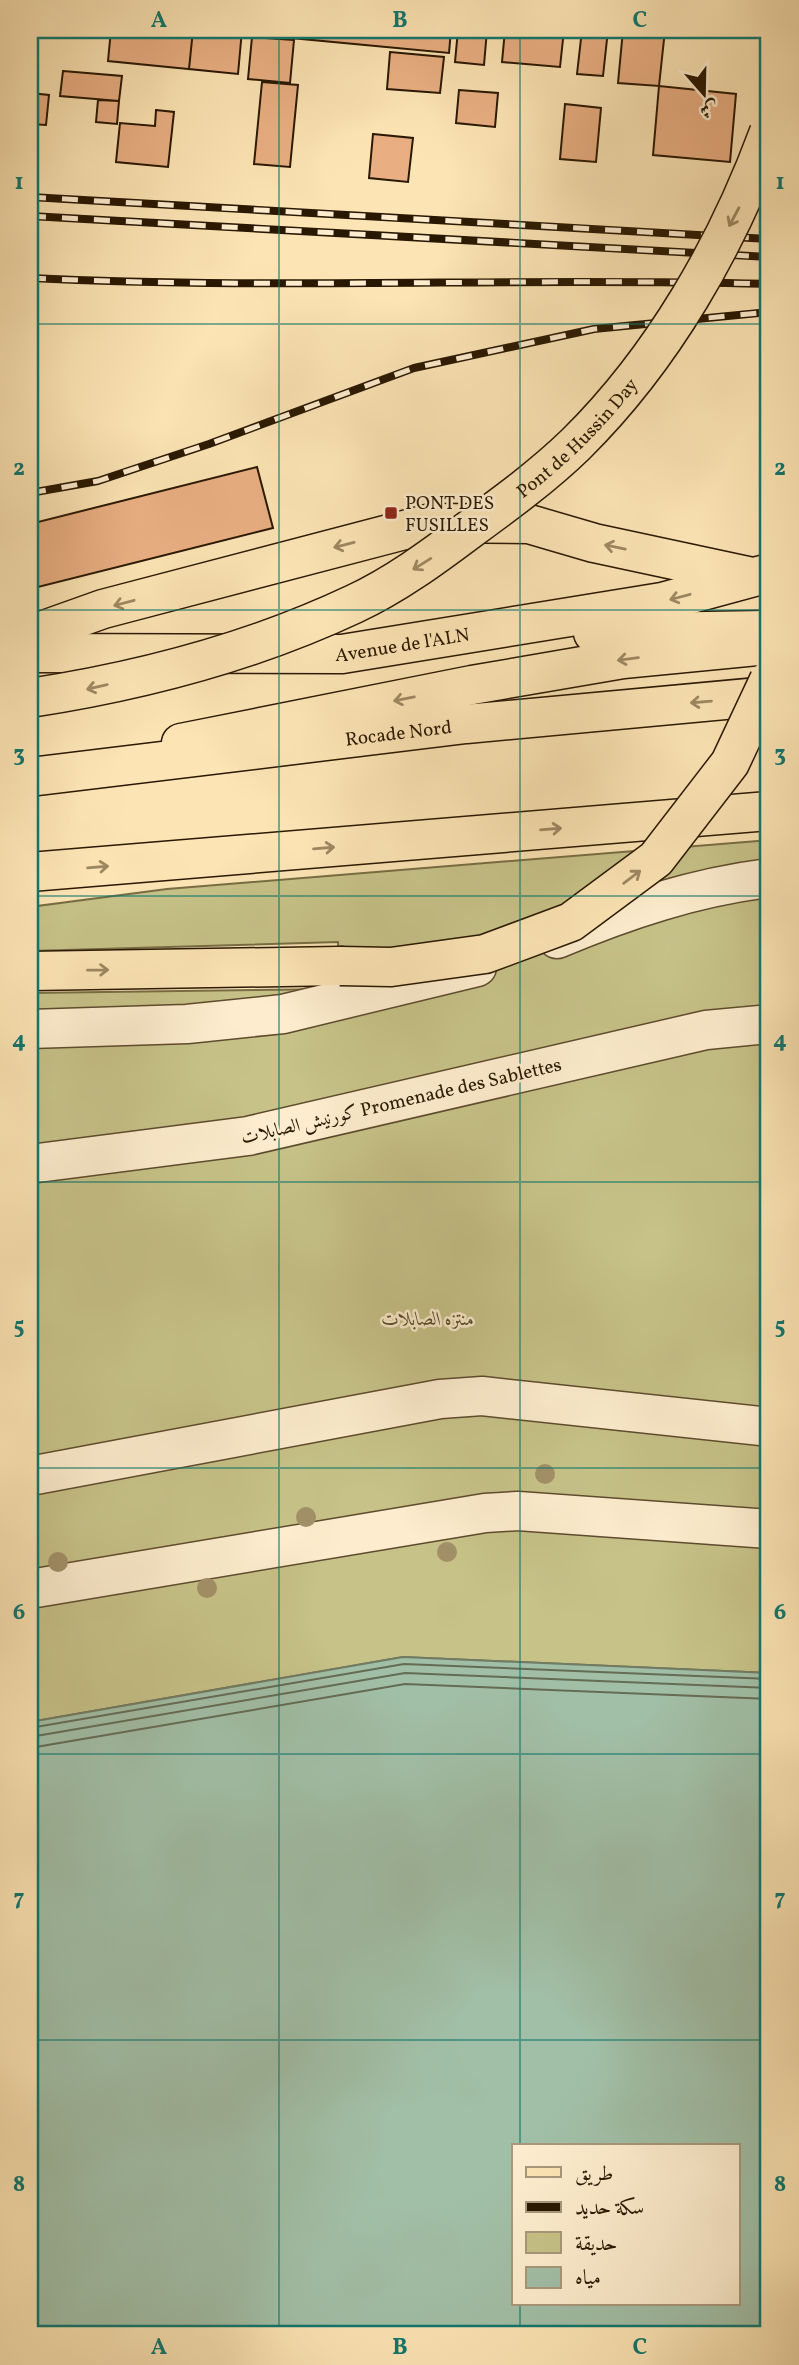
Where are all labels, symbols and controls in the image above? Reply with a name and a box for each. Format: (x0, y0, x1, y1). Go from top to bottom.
text: A (151, 5, 167, 37)
text: B (392, 5, 408, 37)
text: C (633, 5, 647, 37)
north arrow (670, 60, 740, 130)
text: ش (696, 93, 722, 124)
text: 1 (14, 167, 24, 199)
text: 1 (775, 167, 785, 199)
one-way arrow (727, 207, 741, 227)
street label: Pont de Hussin Day (512, 373, 645, 505)
text: 2 (13, 453, 25, 485)
text: 2 (774, 453, 786, 485)
place label: PONT DES FUSILLES (405, 491, 494, 539)
marker: PONT DES FUSILLES (383, 505, 399, 521)
one-way arrow (334, 539, 356, 552)
one-way arrow (604, 540, 627, 553)
one-way arrow (413, 557, 433, 571)
one-way arrow (669, 591, 691, 604)
one-way arrow (114, 597, 136, 610)
street label: Avenue de l'ALN (335, 623, 471, 669)
one-way arrow (617, 652, 640, 665)
one-way arrow (86, 681, 109, 694)
one-way arrow (393, 692, 416, 706)
one-way arrow (690, 696, 713, 709)
street label: Rocade Nord (344, 715, 453, 754)
text: 3 (13, 739, 25, 771)
text: 3 (774, 739, 786, 771)
one-way arrow (539, 822, 562, 835)
one-way arrow (313, 841, 335, 854)
one-way arrow (86, 860, 109, 873)
one-way arrow (622, 870, 640, 885)
one-way arrow (86, 963, 109, 977)
text: 4 (12, 1025, 26, 1057)
text: 4 (773, 1025, 787, 1057)
street label: كورنيش الصابلات Promenade des Sablettes (239, 1052, 564, 1152)
park label: منتزه الصابلات (382, 1307, 474, 1333)
text: 5 (13, 1311, 25, 1343)
text: 5 (774, 1311, 786, 1343)
text: 6 (13, 1597, 25, 1629)
text: 6 (774, 1597, 786, 1629)
text: 7 (14, 1883, 25, 1915)
text: 7 (775, 1883, 786, 1915)
legend (512, 2144, 740, 2306)
text: طريق (575, 2160, 613, 2189)
text: 8 (13, 2169, 25, 2201)
text: 8 (774, 2169, 786, 2201)
text: سكة حديد (575, 2194, 644, 2223)
text: حديقة (575, 2230, 618, 2259)
text: مياه (575, 2264, 601, 2293)
text: A (151, 2332, 167, 2364)
text: B (392, 2332, 408, 2364)
text: C (633, 2332, 647, 2364)

